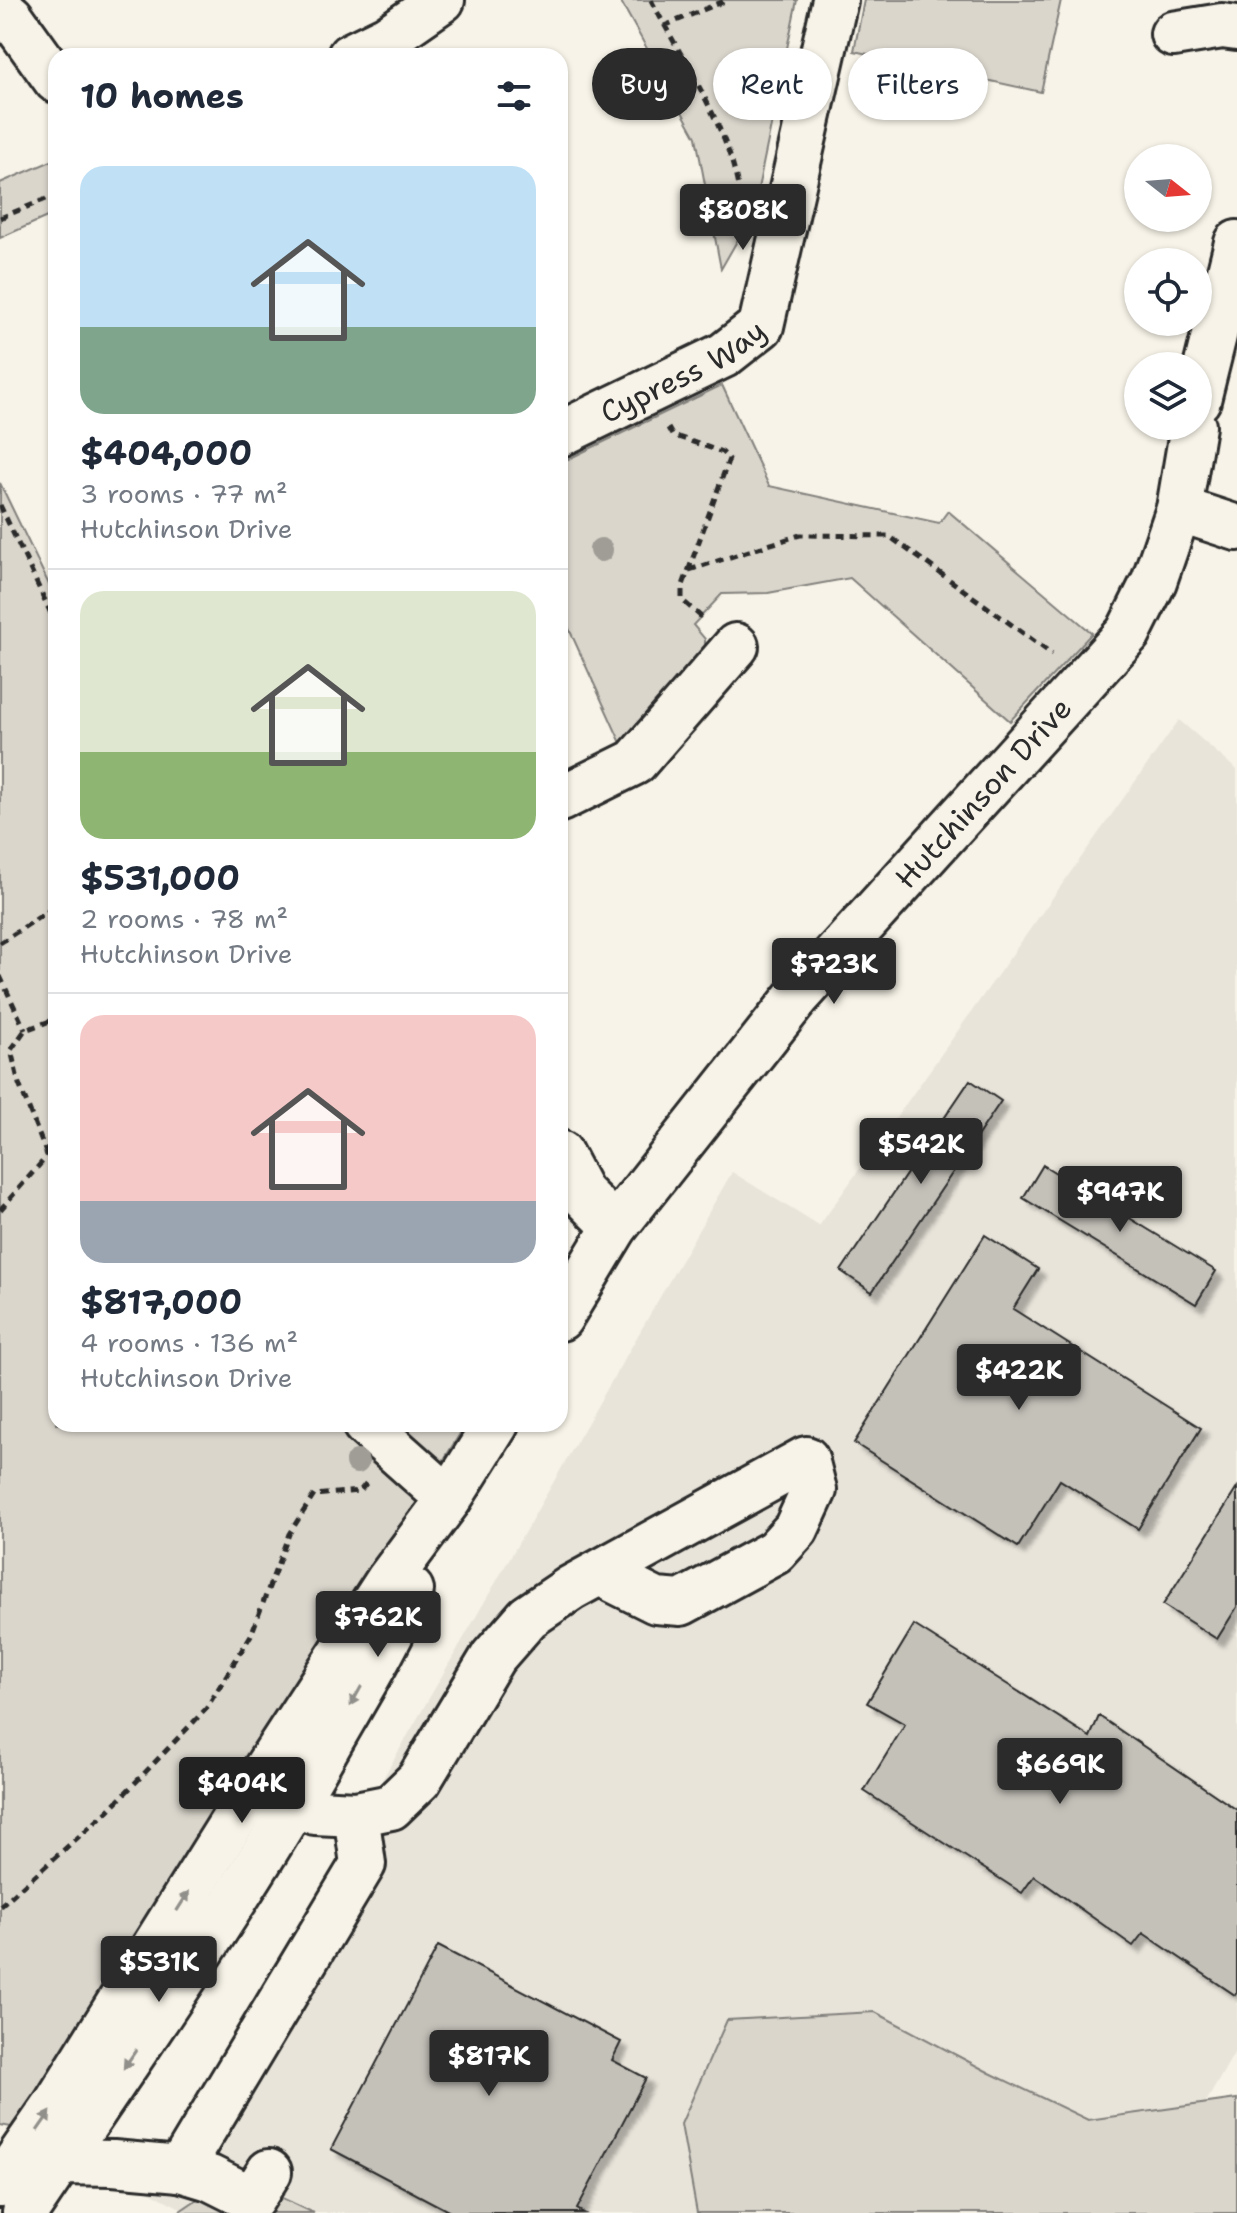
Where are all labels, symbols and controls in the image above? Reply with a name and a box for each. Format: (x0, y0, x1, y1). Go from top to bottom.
chip: Buy (592, 48, 697, 120)
chip: Rent (713, 48, 832, 120)
chip: Filters (848, 48, 988, 120)
text: 10 homes (80, 73, 244, 119)
icon: filters (492, 74, 536, 118)
north arrow (1124, 144, 1212, 232)
map controls (1124, 144, 1212, 440)
pin: $808K (687, 184, 799, 252)
text: $808K (698, 192, 788, 227)
icon: home (236, 218, 380, 362)
button: locate (1124, 248, 1212, 336)
street label: Cypress Way (593, 310, 774, 432)
button: layers (1124, 352, 1212, 440)
text: $404,000 (80, 430, 252, 476)
text: 3 rooms · 77 m² (80, 476, 288, 511)
text: Hutchinson Drive (80, 511, 292, 546)
icon: home (236, 643, 380, 787)
street label: Hutchinson Drive (885, 688, 1081, 897)
text: $531,000 (80, 855, 240, 901)
text: 2 rooms · 78 m² (80, 901, 288, 936)
text: Hutchinson Drive (80, 936, 292, 971)
pin: $723K (778, 938, 890, 1006)
text: $723K (790, 946, 878, 981)
icon: home (236, 1067, 380, 1211)
pin: $542K (865, 1118, 977, 1186)
text: $542K (878, 1126, 964, 1161)
pin: $947K (1064, 1166, 1176, 1234)
text: $947K (1076, 1174, 1164, 1209)
text: $817,000 (80, 1279, 242, 1325)
text: 4 rooms · 136 m² (80, 1325, 298, 1360)
pin: $422K (963, 1344, 1075, 1412)
text: $422K (975, 1352, 1063, 1387)
text: Hutchinson Drive (80, 1360, 292, 1395)
pin: $762K (322, 1591, 434, 1659)
text: $762K (334, 1599, 422, 1634)
one-way arrow (349, 1685, 363, 1707)
pin: $669K (1004, 1738, 1116, 1806)
text: $669K (1015, 1746, 1105, 1781)
pin: $404K (186, 1757, 298, 1825)
text: $404K (197, 1765, 287, 1800)
one-way arrow (175, 1890, 189, 1912)
pin: $531K (103, 1936, 215, 2004)
text: $531K (119, 1944, 199, 1979)
pin: $817K (433, 2030, 545, 2098)
text: $817K (447, 2038, 531, 2073)
one-way arrow (122, 2049, 137, 2070)
one-way arrow (36, 2110, 51, 2131)

